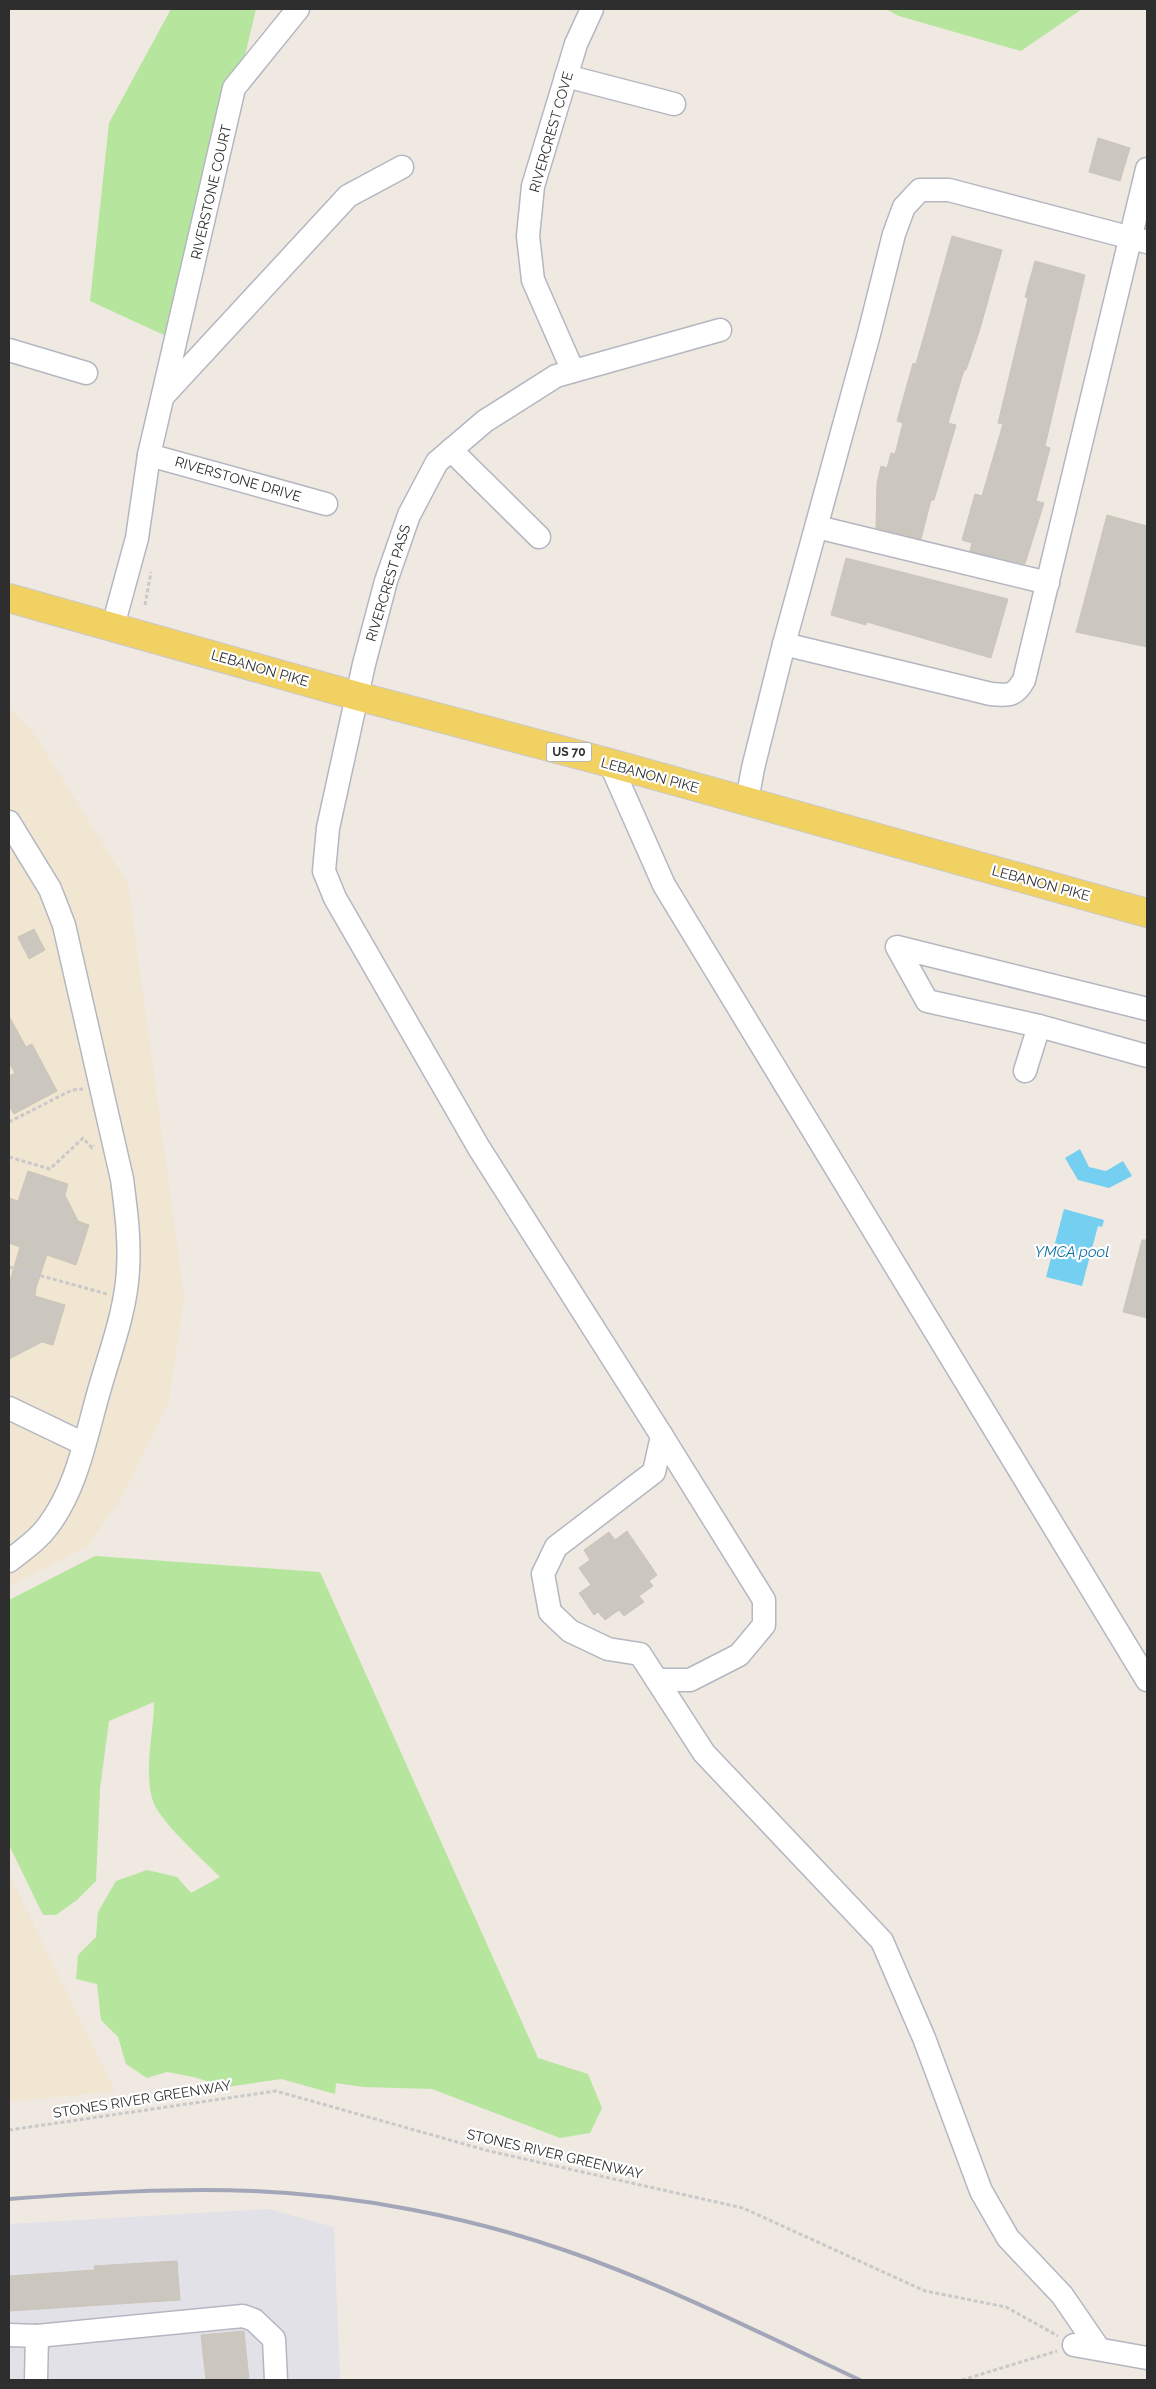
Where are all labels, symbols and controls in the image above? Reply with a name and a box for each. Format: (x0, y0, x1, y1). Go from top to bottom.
street label: RIVERCREST COVE (526, 70, 576, 194)
street label: RIVERSTONE COURT (188, 123, 234, 261)
street label: RIVERSTONE DRIVE (173, 453, 303, 505)
street label: RIVERCREST PASS (363, 522, 414, 643)
street label: LEBANON PIKE (209, 646, 311, 690)
road number: US 70 (546, 742, 592, 762)
street label: LEBANON PIKE (599, 754, 701, 796)
street label: LEBANON PIKE (990, 862, 1092, 904)
water label: YMCA pool (1035, 1243, 1109, 1261)
street label: STONES RIVER GREENWAY (52, 2077, 232, 2121)
street label: STONES RIVER GREENWAY (465, 2126, 645, 2182)

